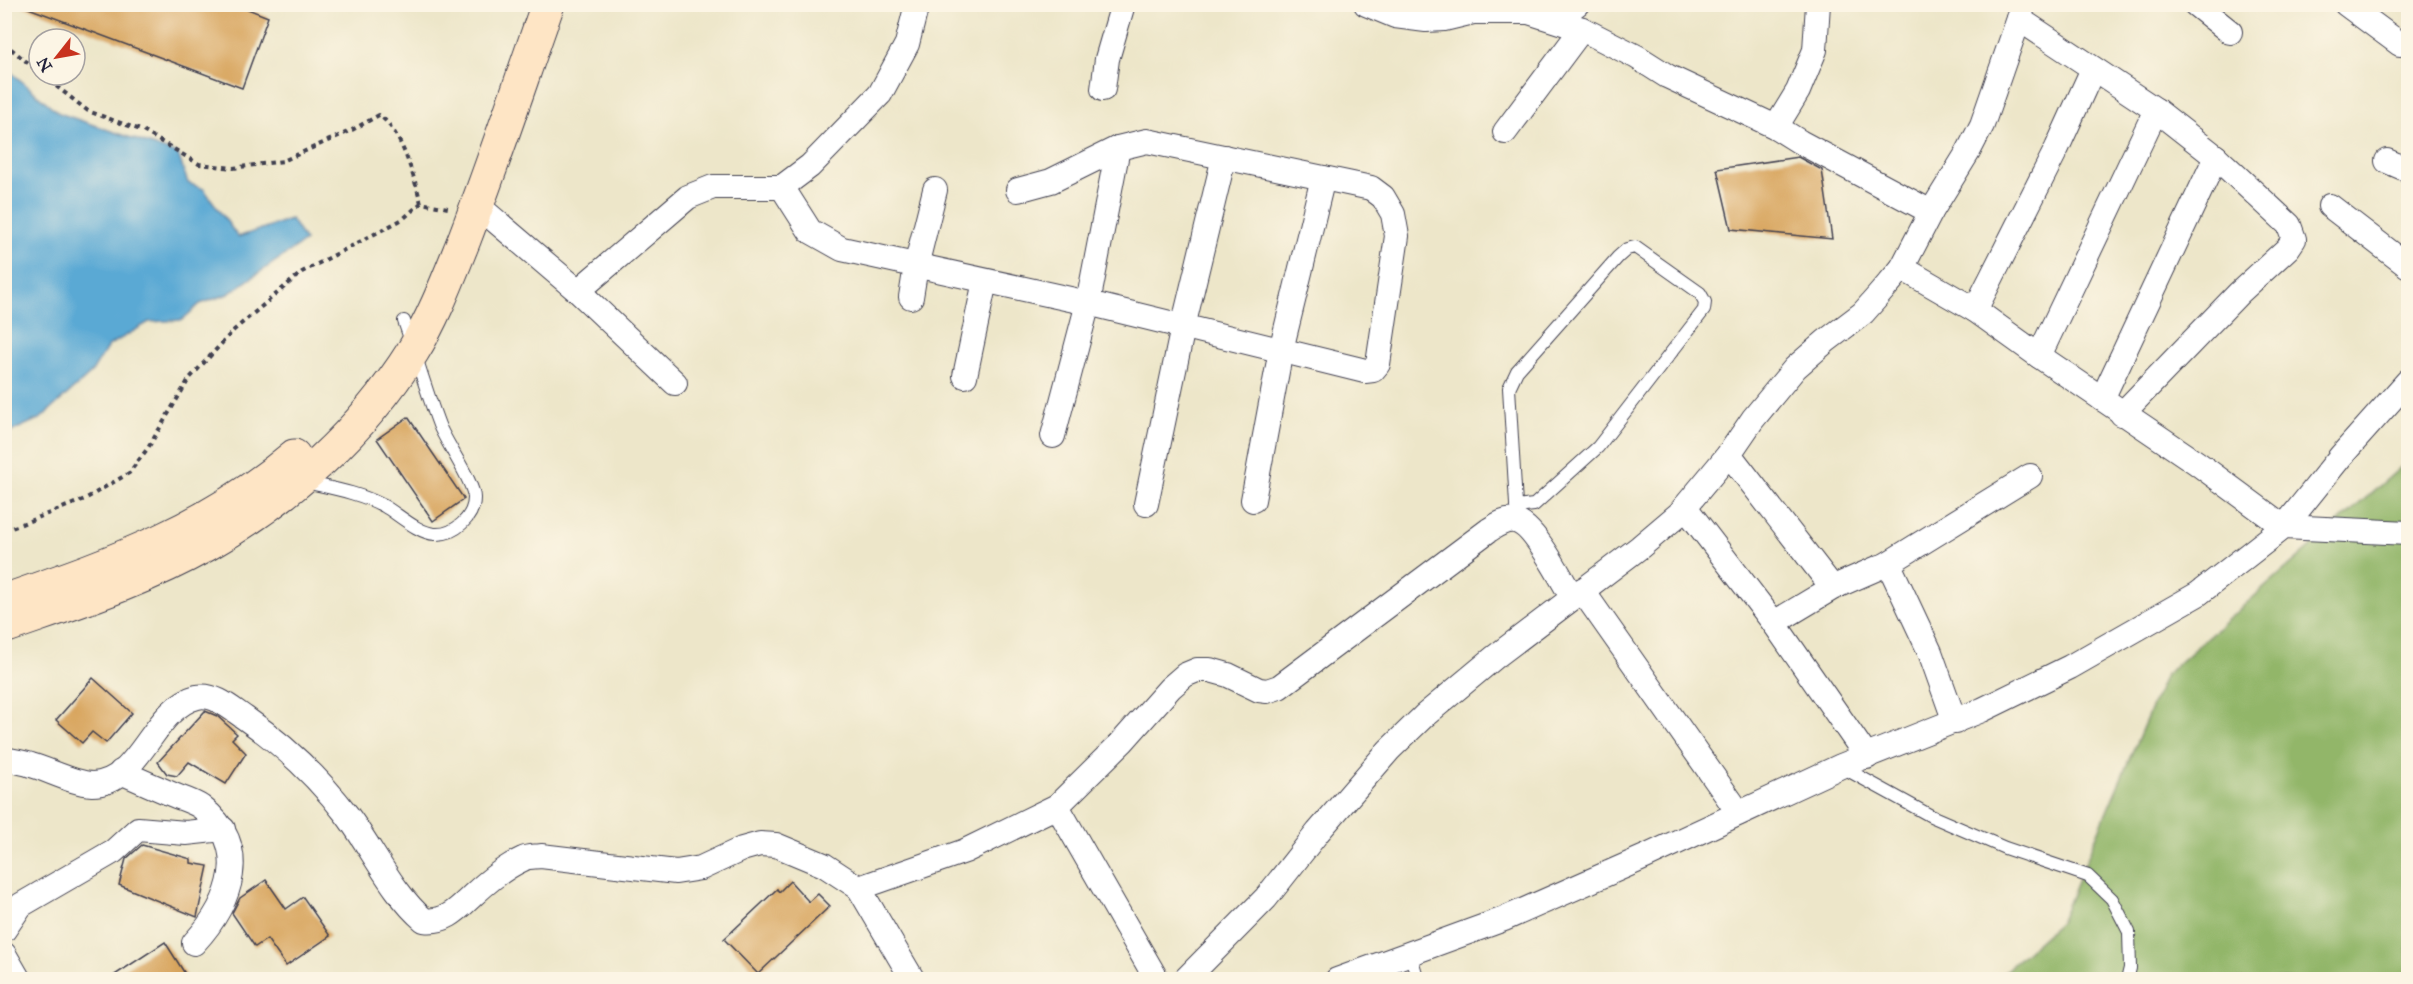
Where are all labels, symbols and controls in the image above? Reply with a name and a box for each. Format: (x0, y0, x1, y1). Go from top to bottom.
north arrow (27, 27, 87, 87)
text: N (33, 53, 56, 75)

